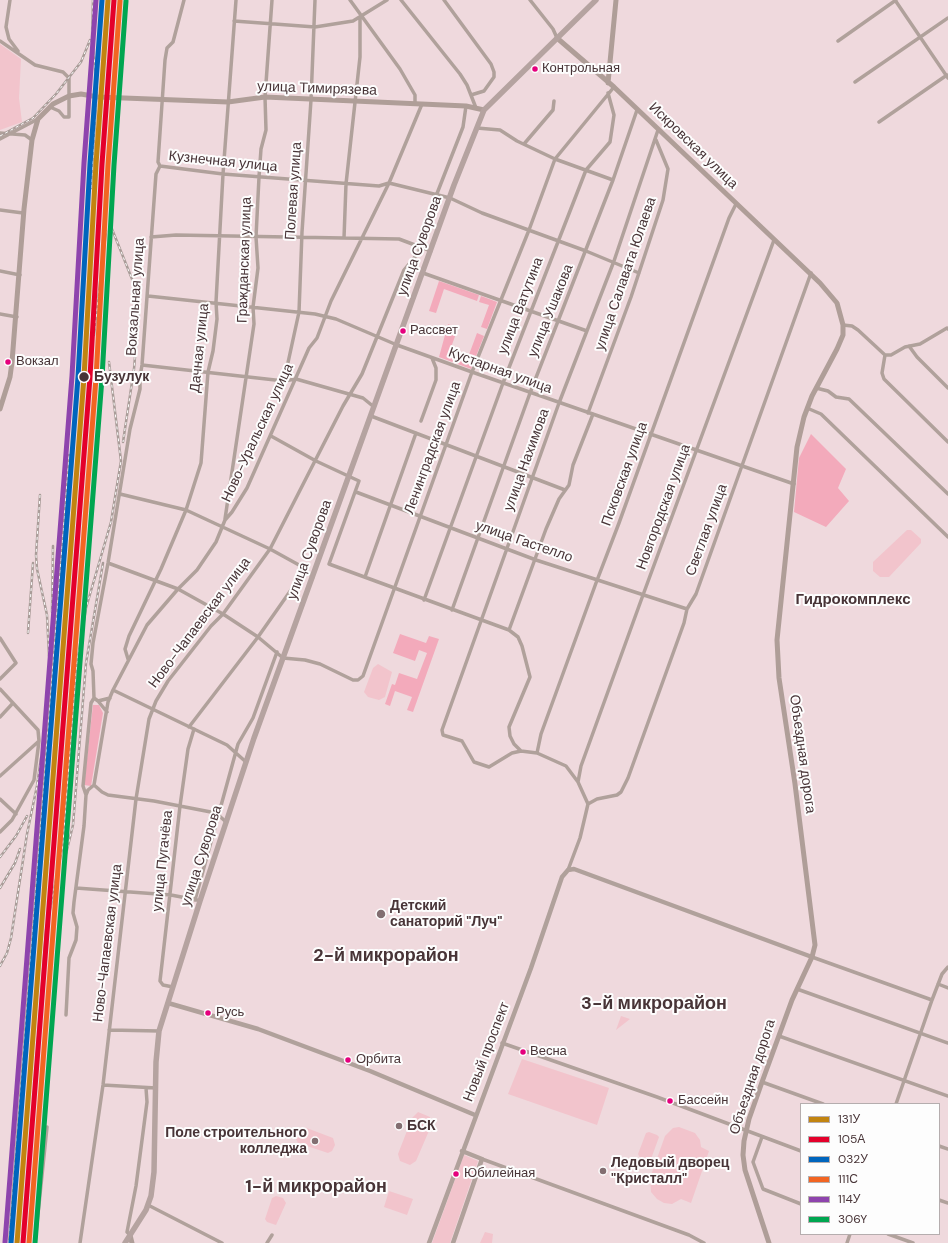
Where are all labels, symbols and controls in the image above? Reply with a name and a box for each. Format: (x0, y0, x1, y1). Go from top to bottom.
place label: Контрольная (542, 61, 620, 77)
marker: Контрольная (530, 64, 540, 74)
street label: улица Тимирязева (257, 79, 377, 99)
street label: Искровская улица (645, 99, 741, 193)
street label: Полевая улица (282, 141, 306, 241)
street label: Кузнечная улица (168, 148, 278, 176)
street label: улица Суворова (394, 194, 446, 298)
street label: улица Салавата Юлаева (592, 195, 660, 353)
street label: Гражданская улица (234, 197, 256, 323)
street label: Вокзальная улица (123, 237, 149, 357)
street label: улица Ватутина (495, 255, 547, 357)
street label: улица Ушакова (525, 262, 577, 360)
street label: Дачная улица (187, 303, 213, 393)
place label: Рассвет (410, 323, 458, 339)
marker: Рассвет (398, 326, 408, 336)
street label: Кустарная улица (446, 344, 554, 398)
place label: Вокзал (16, 354, 59, 370)
marker: Вокзал (3, 357, 13, 367)
street label: Ново-Уральская улица (219, 361, 297, 505)
place label: Бузулук (94, 369, 149, 385)
marker: Бузулук (77, 370, 91, 384)
street label: Ленинградская улица (401, 379, 465, 517)
street label: улица Нахимова (501, 407, 553, 513)
street label: Псковская улица (598, 420, 652, 528)
street label: Новгородская улица (633, 442, 695, 572)
street label: Светлая улица (683, 482, 731, 578)
street label: улица Суворова (284, 498, 336, 602)
street label: улица Гастелло (473, 518, 575, 566)
street label: Ново-Чапаевская улица (145, 554, 255, 692)
district label: Гидрокомплекс (796, 591, 910, 609)
street label: Объездная дорога (785, 693, 819, 815)
street label: улица Суворова (178, 803, 226, 909)
street label: улица Пугачёва (149, 810, 177, 912)
street label: Ново-Чапаевская улица (90, 863, 126, 1023)
place label: Детский санаторий "Луч" (390, 898, 502, 930)
marker: Детский санаторий "Луч" (375, 908, 387, 920)
district label: 2-й микрорайон (313, 945, 459, 967)
district label: 3-й микрорайон (581, 993, 727, 1015)
street label: Новый проспект (460, 1000, 514, 1104)
place label: Русь (216, 1005, 244, 1021)
marker: Русь (203, 1008, 213, 1018)
street label: Объездная дорога (726, 1017, 780, 1137)
place label: Весна (530, 1044, 567, 1060)
marker: Весна (518, 1047, 528, 1057)
place label: Орбита (356, 1052, 401, 1068)
marker: Орбита (343, 1055, 353, 1065)
place label: Бассейн (678, 1093, 728, 1109)
marker: Бассейн (665, 1096, 675, 1106)
legend (800, 1103, 940, 1235)
text: 131У (838, 1111, 860, 1127)
place label: БСК (407, 1118, 436, 1134)
marker: БСК (394, 1121, 404, 1131)
place label: Поле строительного колледжа (165, 1125, 307, 1158)
text: 105А (838, 1131, 865, 1147)
marker: Поле строительного колледжа (310, 1136, 320, 1146)
text: 032У (838, 1151, 868, 1167)
place label: Ледовый дворец "Кристалл" (611, 1155, 729, 1188)
place label: Юбилейная (464, 1166, 535, 1182)
marker: Ледовый дворец "Кристалл" (598, 1166, 608, 1176)
marker: Юбилейная (451, 1169, 461, 1179)
text: 111С (838, 1171, 858, 1187)
district label: 1-й микрорайон (245, 1176, 387, 1198)
text: 114У (838, 1191, 860, 1207)
text: 306Y (838, 1211, 867, 1227)

